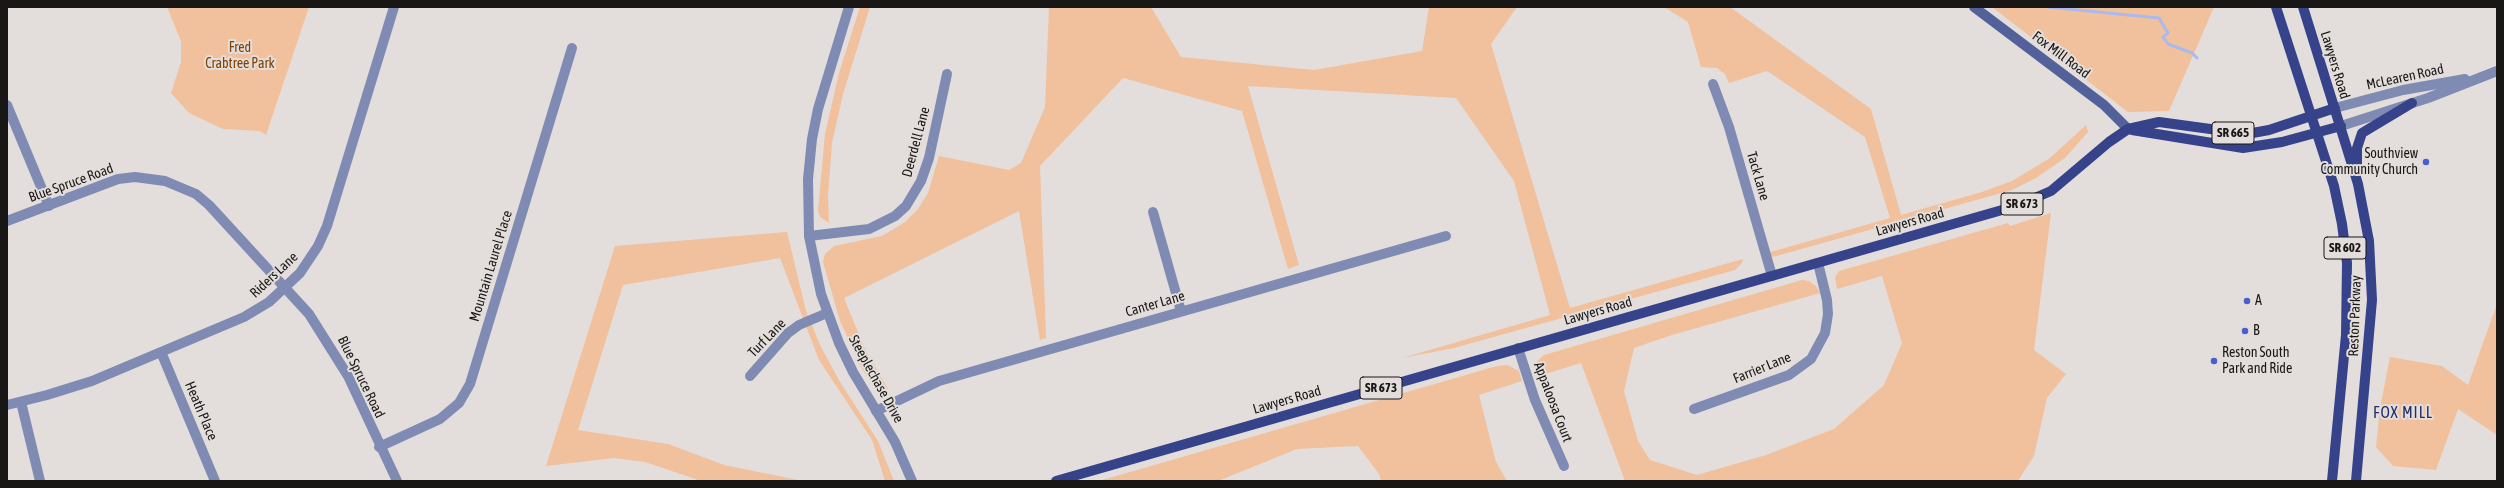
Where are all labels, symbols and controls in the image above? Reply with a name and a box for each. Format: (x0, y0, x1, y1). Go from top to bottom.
street label: Fox Mill Road (2029, 28, 2093, 82)
street label: Lawyers Road (2317, 29, 2353, 101)
park label: Fred Crabtree Park (205, 40, 275, 72)
street label: McLearen Road (2365, 61, 2445, 93)
street label: Deerdell Lane (899, 105, 933, 179)
road number: SR 665 (2212, 122, 2254, 144)
place label: Southview Community Church (2321, 146, 2418, 178)
street label: Tack Lane (1743, 150, 1773, 202)
marker: Southview Community Church (2421, 157, 2431, 167)
street label: Blue Spruce Road (26, 160, 116, 206)
road number: SR 673 (2001, 193, 2043, 215)
street label: Lawyers Road (1874, 204, 1946, 240)
street label: Mountain Laurel Place (466, 208, 516, 324)
road number: SR 602 (2324, 237, 2366, 259)
street label: Riders Lane (247, 249, 301, 301)
street label: Reston Parkway (2345, 275, 2365, 357)
street label: Canter Lane (1123, 288, 1187, 320)
street label: Lawyers Road (1562, 293, 1634, 329)
place label: A (2255, 293, 2262, 309)
marker: A (2242, 296, 2252, 306)
street label: Turf Lane (745, 315, 789, 361)
place label: B (2253, 323, 2260, 339)
marker: B (2240, 326, 2250, 336)
street label: Steeplechase Drive (845, 332, 907, 426)
street label: Blue Spruce Road (334, 333, 388, 421)
place label: Reston South Park and Ride (2222, 345, 2292, 378)
street label: Farrier Lane (1731, 349, 1793, 387)
marker: Reston South Park and Ride (2209, 356, 2219, 366)
street label: Appaloosa Court (1530, 360, 1576, 444)
road number: SR 673 (1360, 377, 1402, 399)
street label: Heath Place (181, 379, 221, 443)
street label: Lawyers Road (1251, 382, 1323, 418)
district label: FOX MILL (2373, 403, 2433, 423)

